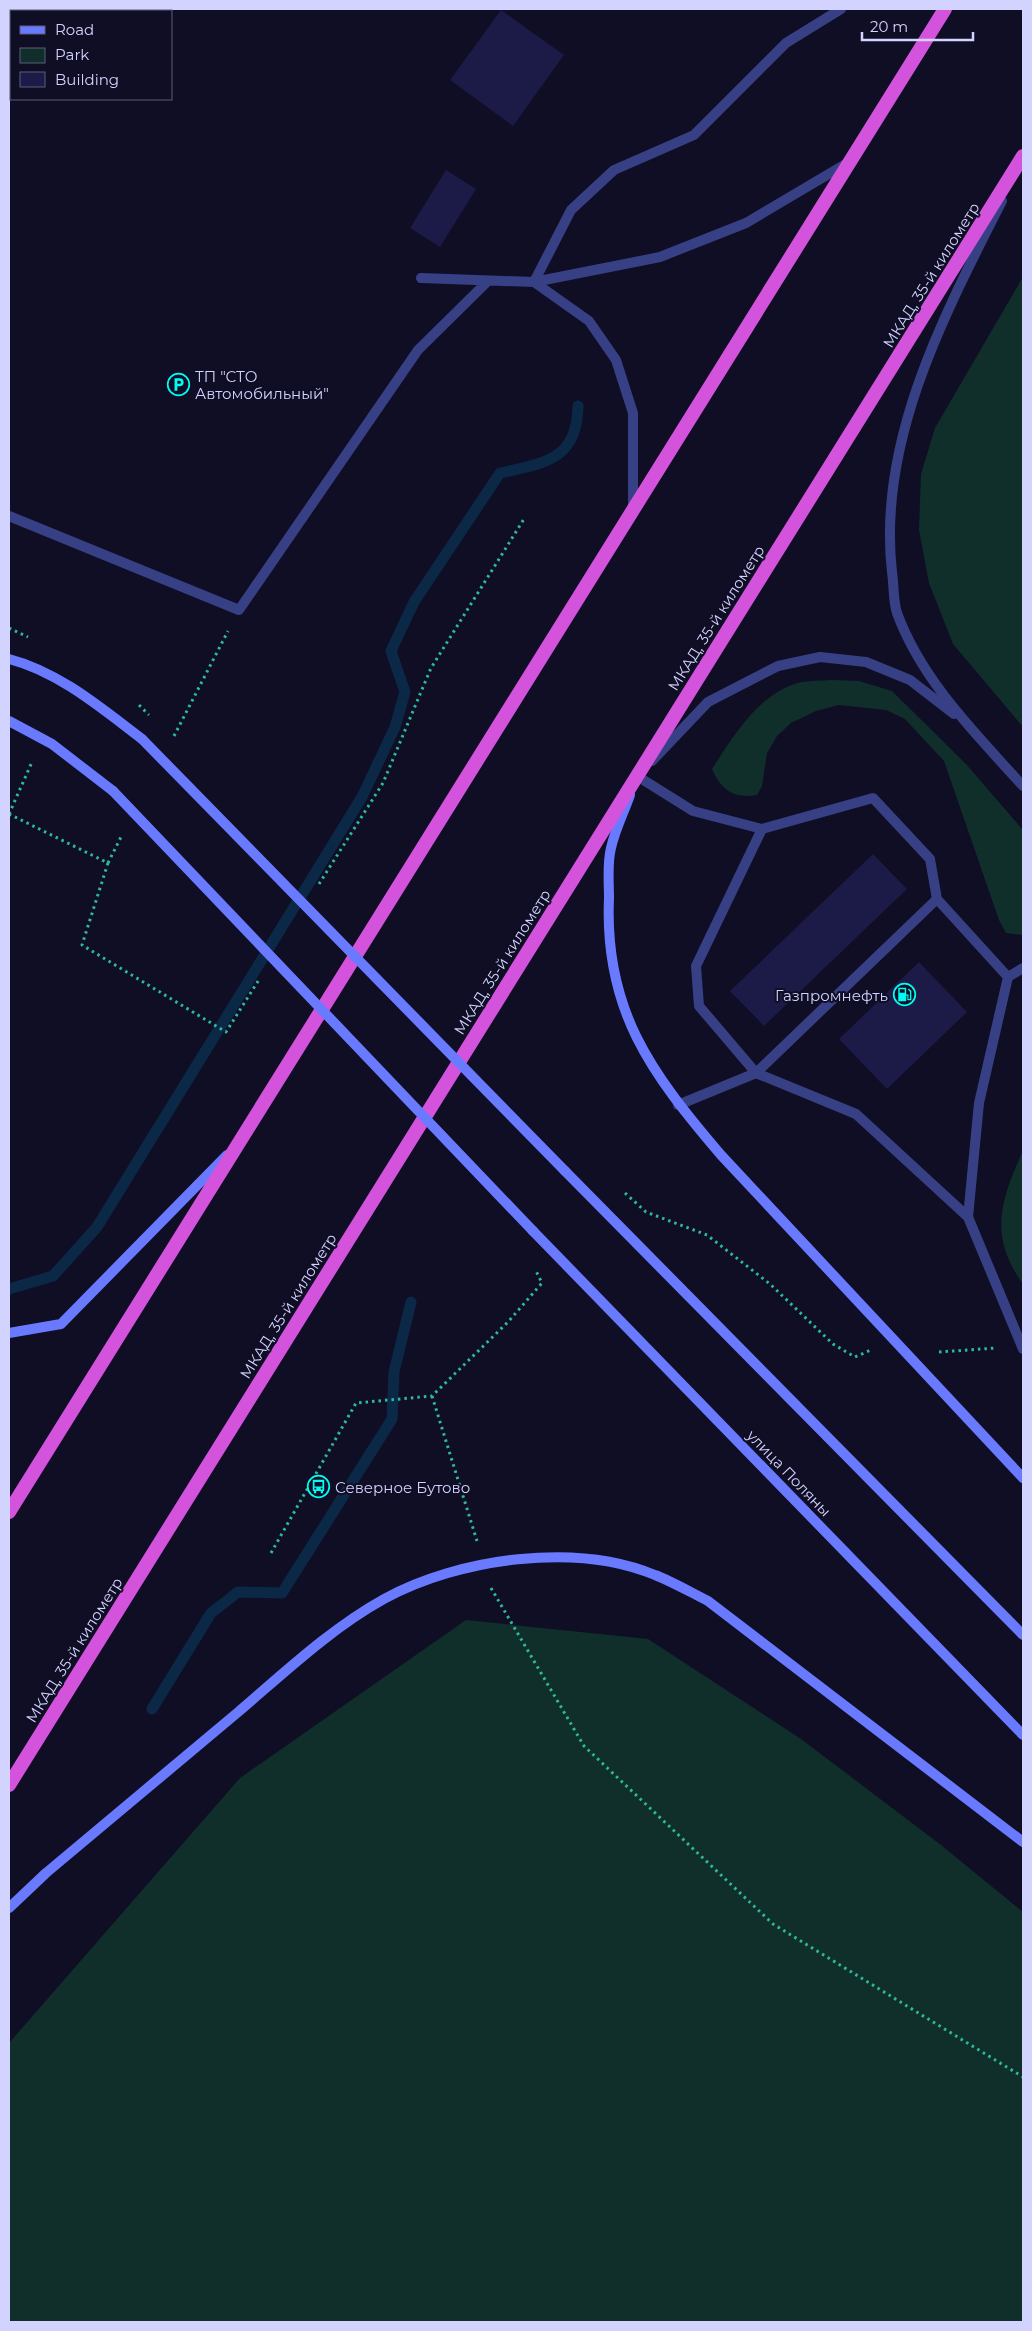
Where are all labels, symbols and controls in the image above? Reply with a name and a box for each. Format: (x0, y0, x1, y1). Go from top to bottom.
legend (10, 10, 172, 100)
scale bar (862, 10, 973, 42)
text: 20 m (870, 17, 908, 36)
text: Road (55, 20, 94, 39)
text: Park (55, 45, 89, 64)
text: Building (55, 70, 119, 89)
street label: МКАД, 35-й километр (879, 199, 983, 351)
place label: ТП "СТО Автомобильный" (195, 367, 329, 403)
parking icon: ТП "СТО Автомобильный" (167, 373, 191, 397)
street label: МКАД, 35-й километр (664, 542, 768, 694)
street label: МКАД, 35-й километр (450, 886, 554, 1038)
fuel station icon: Газпромнефть (892, 983, 916, 1007)
place label: Газпромнефть (775, 986, 888, 1005)
street label: МКАД, 35-й километр (236, 1230, 340, 1382)
street label: улица Поляны (742, 1425, 835, 1520)
bus stop icon: Северное Бутово (307, 1475, 331, 1499)
place label: Северное Бутово (335, 1478, 470, 1497)
street label: МКАД, 35-й километр (22, 1574, 126, 1726)

